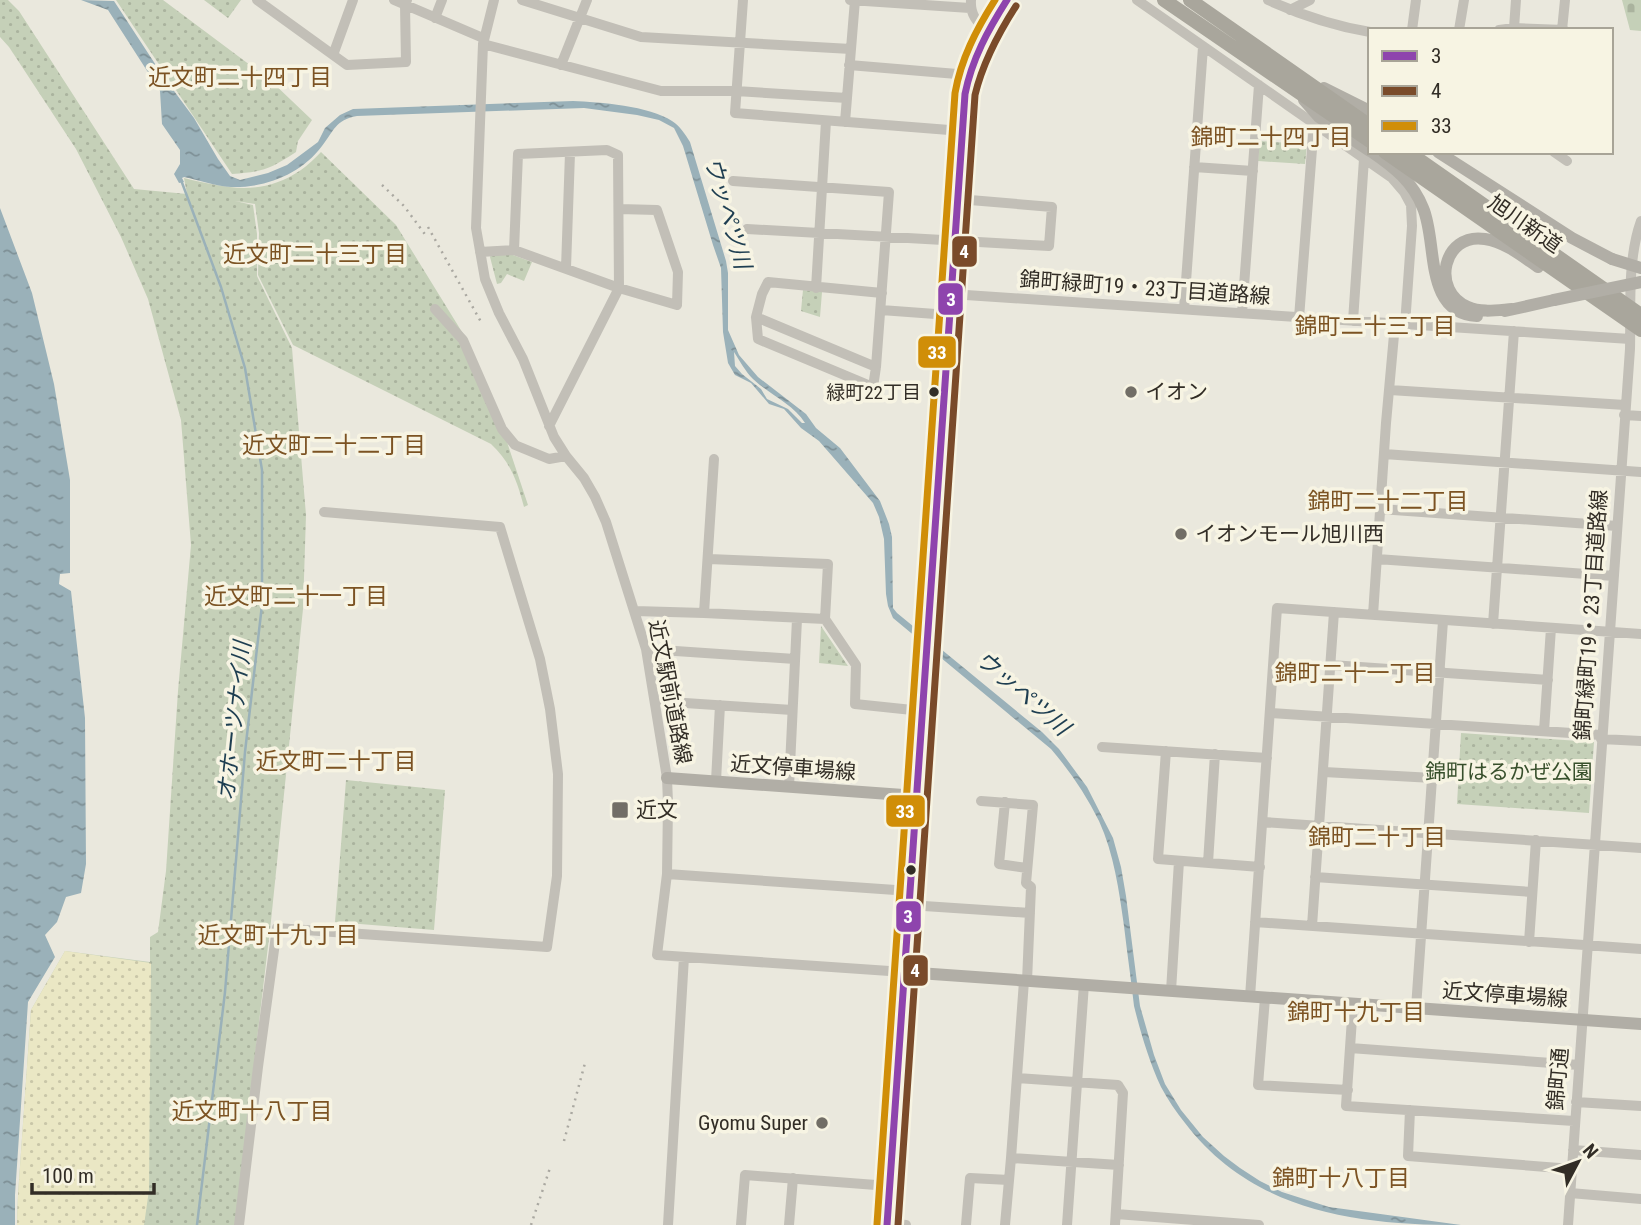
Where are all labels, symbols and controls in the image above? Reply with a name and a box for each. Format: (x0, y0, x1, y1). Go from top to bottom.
legend (1368, 28, 1613, 154)
text: 3 (1431, 44, 1441, 68)
district label: 近文町二十四丁目 (148, 64, 332, 91)
text: 4 (1431, 79, 1441, 103)
text: 33 (1431, 114, 1452, 138)
district label: 錦町二十四丁目 (1191, 124, 1352, 151)
water label: ウッペツ川 (699, 154, 757, 275)
street label: 旭川新道 (1484, 190, 1566, 258)
line badge: 4 (951, 235, 978, 268)
text: 4 (959, 240, 969, 263)
district label: 近文町二十三丁目 (223, 241, 407, 268)
street label: 錦町緑町19・23丁目道路線 (1019, 267, 1271, 309)
line badge: 3 (937, 282, 964, 316)
text: 3 (946, 288, 956, 311)
district label: 錦町二十三丁目 (1295, 313, 1456, 340)
line badge: 33 (917, 335, 957, 369)
text: 33 (927, 341, 947, 364)
place label: イオン (1145, 380, 1208, 404)
place label: 緑町22丁目 (826, 381, 921, 404)
marker: イオン (1123, 384, 1139, 400)
marker: 緑町22丁目 (927, 385, 941, 399)
district label: 近文町二十二丁目 (242, 432, 426, 459)
district label: 錦町二十二丁目 (1308, 488, 1469, 515)
street label: 錦町緑町19・23丁目道路線 (1570, 489, 1612, 741)
place label: イオンモール旭川西 (1195, 522, 1384, 546)
marker: イオンモール旭川西 (1173, 526, 1189, 542)
district label: 近文町二十一丁目 (204, 583, 388, 610)
street label: 近文駅前道路線 (644, 618, 696, 766)
water label: オホーツナイ川 (213, 637, 257, 802)
water label: ウッペツ川 (970, 645, 1077, 743)
district label: 錦町二十一丁目 (1275, 660, 1436, 687)
district label: 近文町二十丁目 (256, 748, 417, 775)
street label: 近文停車場線 (729, 752, 857, 784)
park label: 錦町はるかぜ公園 (1425, 760, 1593, 784)
line badge: 33 (885, 794, 926, 828)
place label: 近文 (636, 798, 678, 822)
marker: 近文 (610, 800, 630, 820)
text: 33 (895, 800, 915, 823)
district label: 錦町二十丁目 (1308, 824, 1446, 851)
unlabelled marker (904, 863, 918, 877)
line badge: 3 (895, 900, 922, 933)
text: 3 (903, 905, 913, 928)
district label: 近文町十九丁目 (198, 922, 359, 949)
line badge: 4 (902, 954, 929, 987)
text: 4 (910, 959, 920, 982)
street label: 近文停車場線 (1441, 979, 1569, 1011)
district label: 錦町十九丁目 (1287, 999, 1425, 1026)
street label: 錦町通 (1543, 1047, 1573, 1111)
district label: 近文町十八丁目 (172, 1098, 333, 1125)
place label: Gyomu Super (698, 1111, 808, 1135)
marker: Gyomu Super (814, 1115, 830, 1131)
north arrow (1543, 1127, 1613, 1197)
text: N (1578, 1139, 1603, 1163)
scale bar (32, 1152, 154, 1196)
text: 100 m (42, 1164, 94, 1188)
district label: 錦町十八丁目 (1272, 1165, 1410, 1192)

